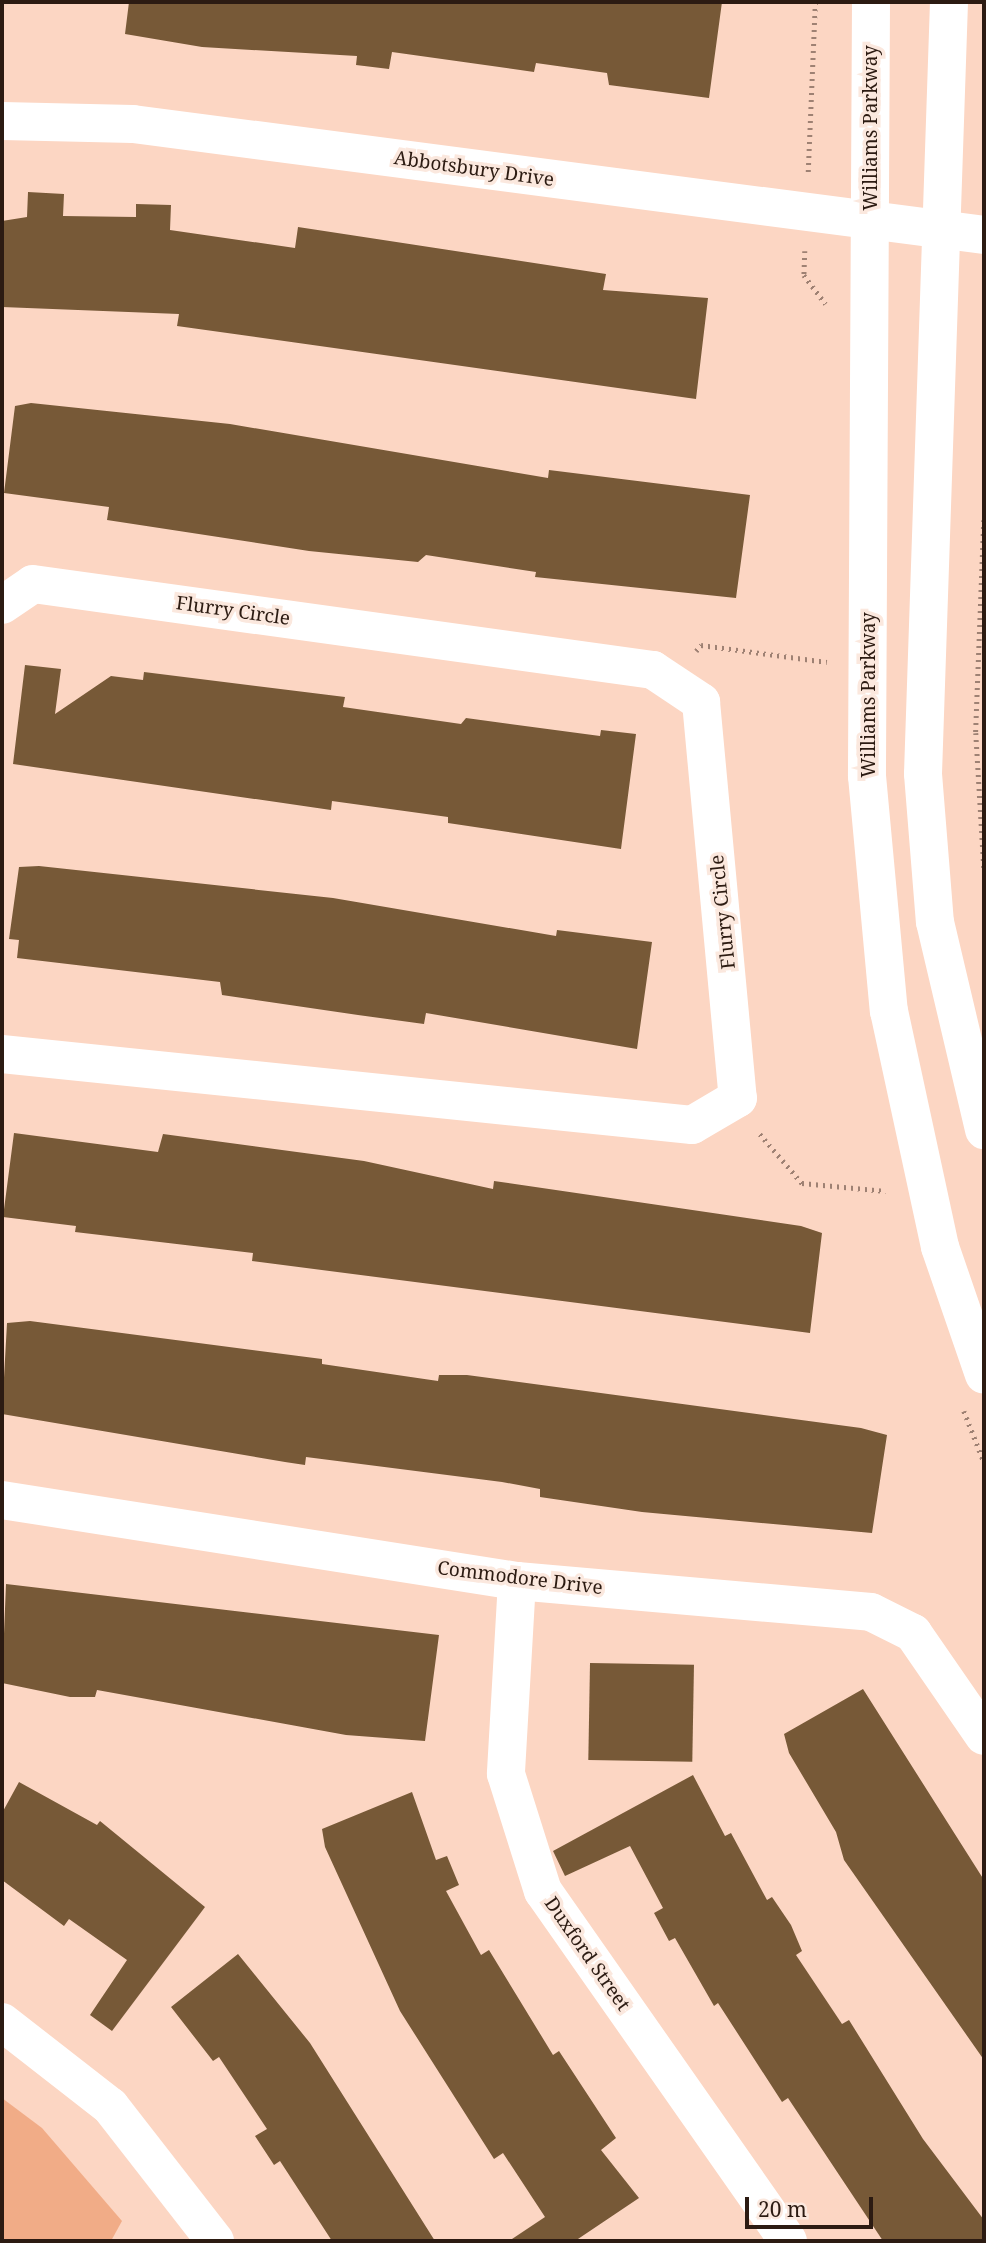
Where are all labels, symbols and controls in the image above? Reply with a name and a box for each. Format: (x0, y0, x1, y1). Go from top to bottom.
street label: Williams Parkway (860, 45, 882, 211)
street label: Abbotsbury Drive (393, 146, 555, 192)
street label: Flurry Circle (175, 592, 291, 630)
street label: Williams Parkway (858, 612, 880, 778)
street label: Flurry Circle (706, 854, 740, 970)
street label: Commodore Drive (436, 1557, 604, 1599)
street label: Duxford Street (539, 1893, 635, 2015)
scale bar (748, 2184, 876, 2228)
text: 20 m (758, 2195, 807, 2223)

